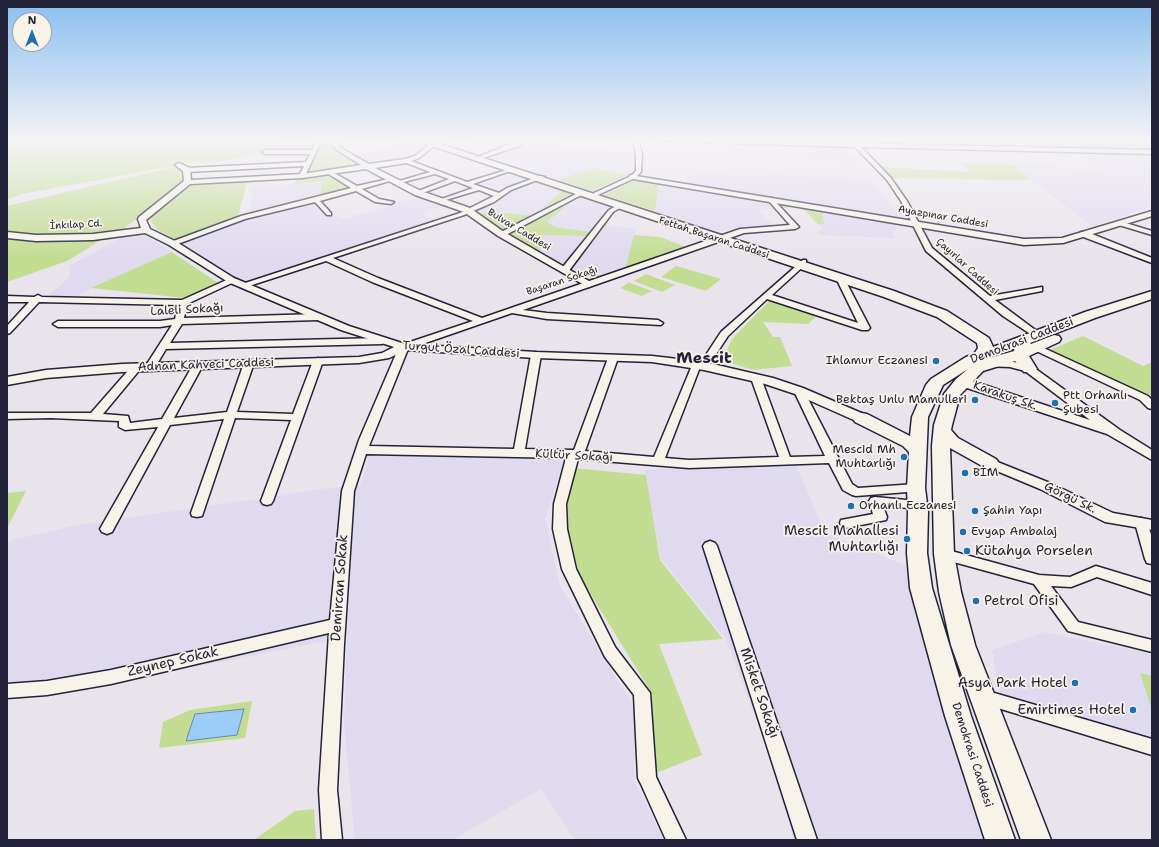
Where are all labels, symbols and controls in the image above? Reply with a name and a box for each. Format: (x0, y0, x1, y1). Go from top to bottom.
north arrow (12, 12, 52, 52)
text: N (28, 13, 36, 28)
street label: Ayazpınar Caddesi (897, 203, 989, 231)
street label: Bulvar Caddesi (485, 206, 553, 254)
street label: Fettah Başaran Caddesi (657, 214, 771, 262)
street label: İnkılap Cd. (49, 218, 103, 232)
street label: Çayırlar Caddesi (933, 236, 1001, 298)
street label: Başaran Sokağı (525, 264, 599, 298)
street label: Laleli Sokağı (150, 301, 224, 319)
street label: Demokrasi Caddesi (968, 315, 1076, 367)
street label: Turgut Özal Caddesi (402, 339, 520, 361)
district label: Mescit (676, 349, 732, 369)
place label: Ihlamur Eczanesi (826, 354, 928, 368)
street label: Adnan Kahveci Caddesi (138, 355, 274, 375)
marker: Ihlamur Eczanesi (931, 356, 941, 366)
street label: Karakuş Sk. (971, 378, 1039, 414)
place label: Ptt Orhanlı Şubesi (1063, 389, 1127, 417)
place label: Bektaş Unlu Mamulleri (836, 393, 967, 407)
marker: Bektaş Unlu Mamulleri (970, 395, 980, 405)
marker: Ptt Orhanlı Şubesi (1050, 398, 1060, 408)
place label: Mescid Mh Muhtarlığı (833, 443, 896, 471)
street label: Kültür Sokağı (535, 447, 613, 465)
marker: Mescid Mh Muhtarlığı (899, 452, 909, 462)
place label: BİM (973, 466, 998, 480)
marker: BİM (960, 468, 970, 478)
street label: Görgü Sk. (1042, 479, 1098, 517)
place label: Orhanlı Eczanesi (859, 499, 956, 513)
marker: Orhanlı Eczanesi (846, 501, 856, 511)
place label: Şahin Yapı (983, 504, 1042, 518)
marker: Şahin Yapı (970, 506, 980, 516)
place label: Mescit Mahallesi Muhtarlığı (784, 523, 899, 556)
place label: Evyap Ambalaj (971, 525, 1057, 539)
marker: Evyap Ambalaj (958, 527, 968, 537)
street label: Demircan Sokak (328, 534, 352, 642)
marker: Mescit Mahallesi Muhtarlığı (902, 534, 912, 544)
place label: Kütahya Porselen (975, 543, 1093, 559)
marker: Kütahya Porselen (962, 546, 972, 556)
place label: Petrol Ofisi (984, 593, 1058, 609)
marker: Petrol Ofisi (971, 596, 981, 606)
street label: Zeynep Sokak (126, 643, 220, 681)
street label: Misket Sokağı (736, 646, 782, 740)
place label: Asya Park Hotel (958, 675, 1067, 691)
marker: Asya Park Hotel (1070, 678, 1080, 688)
street label: Demokrasi Caddesi (948, 701, 996, 809)
place label: Emirtimes Hotel (1017, 702, 1125, 718)
marker: Emirtimes Hotel (1128, 705, 1138, 715)

